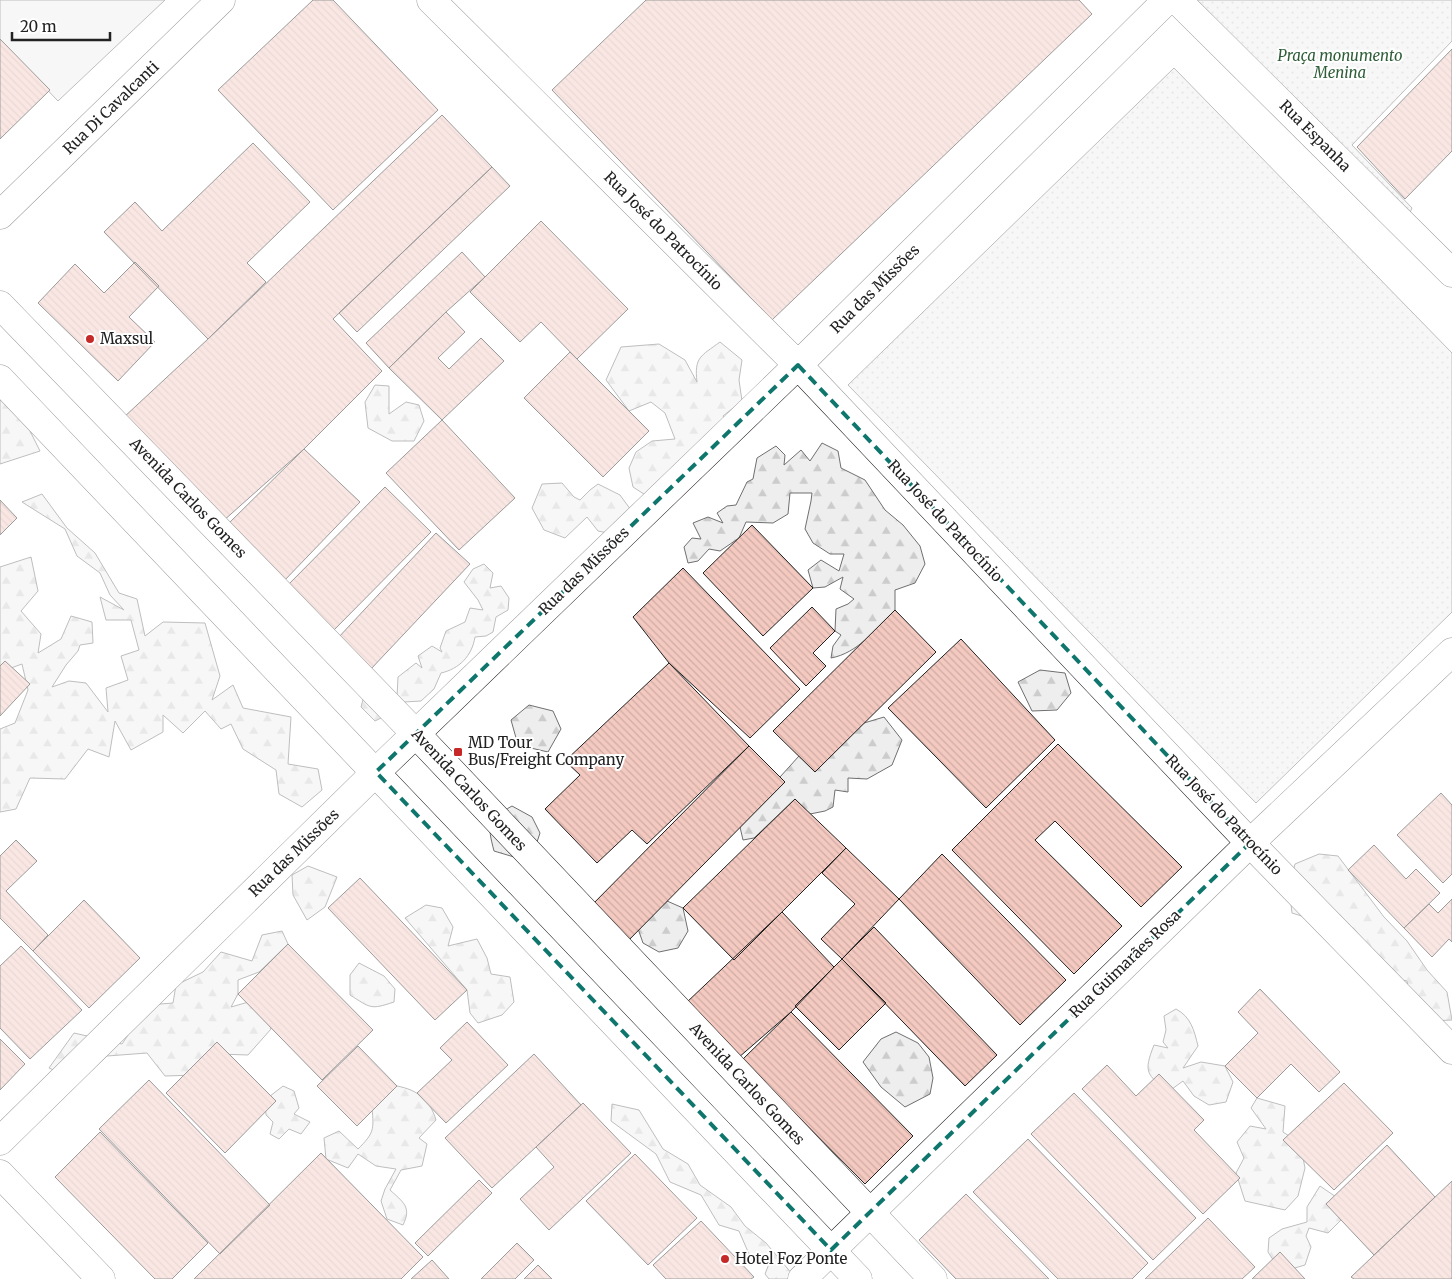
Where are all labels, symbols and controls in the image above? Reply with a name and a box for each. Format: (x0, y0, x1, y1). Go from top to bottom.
scale bar (12, 10, 110, 42)
text: 20 m (20, 17, 57, 36)
park label: Praça monumento Menina (1277, 46, 1403, 82)
street label: Rua Di Cavalcanti (59, 57, 163, 158)
street label: Rua Espanha (1276, 96, 1355, 175)
street label: Rua José do Patrocínio (600, 167, 727, 294)
street label: Rua das Missões (826, 240, 923, 337)
place label: Maxsul (100, 329, 154, 348)
marker: Maxsul (84, 333, 96, 345)
street label: Avenida Carlos Gomes (125, 433, 251, 562)
street label: Rua José do Patrocínio (884, 456, 1007, 586)
street label: Rua das Missões (535, 523, 633, 619)
street label: Avenida Carlos Gomes (407, 724, 531, 855)
place label: MD Tour Bus/Freight Company (468, 733, 624, 769)
marker: MD Tour Bus/Freight Company (452, 746, 464, 758)
street label: Rua José do Patrocínio (1162, 751, 1287, 879)
street label: Rua das Missões (245, 805, 343, 901)
street label: Rua Guimarães Rosa (1065, 906, 1184, 1022)
street label: Avenida Carlos Gomes (685, 1018, 809, 1149)
place label: Hotel Foz Ponte (735, 1249, 847, 1268)
marker: Hotel Foz Ponte (719, 1253, 731, 1265)

